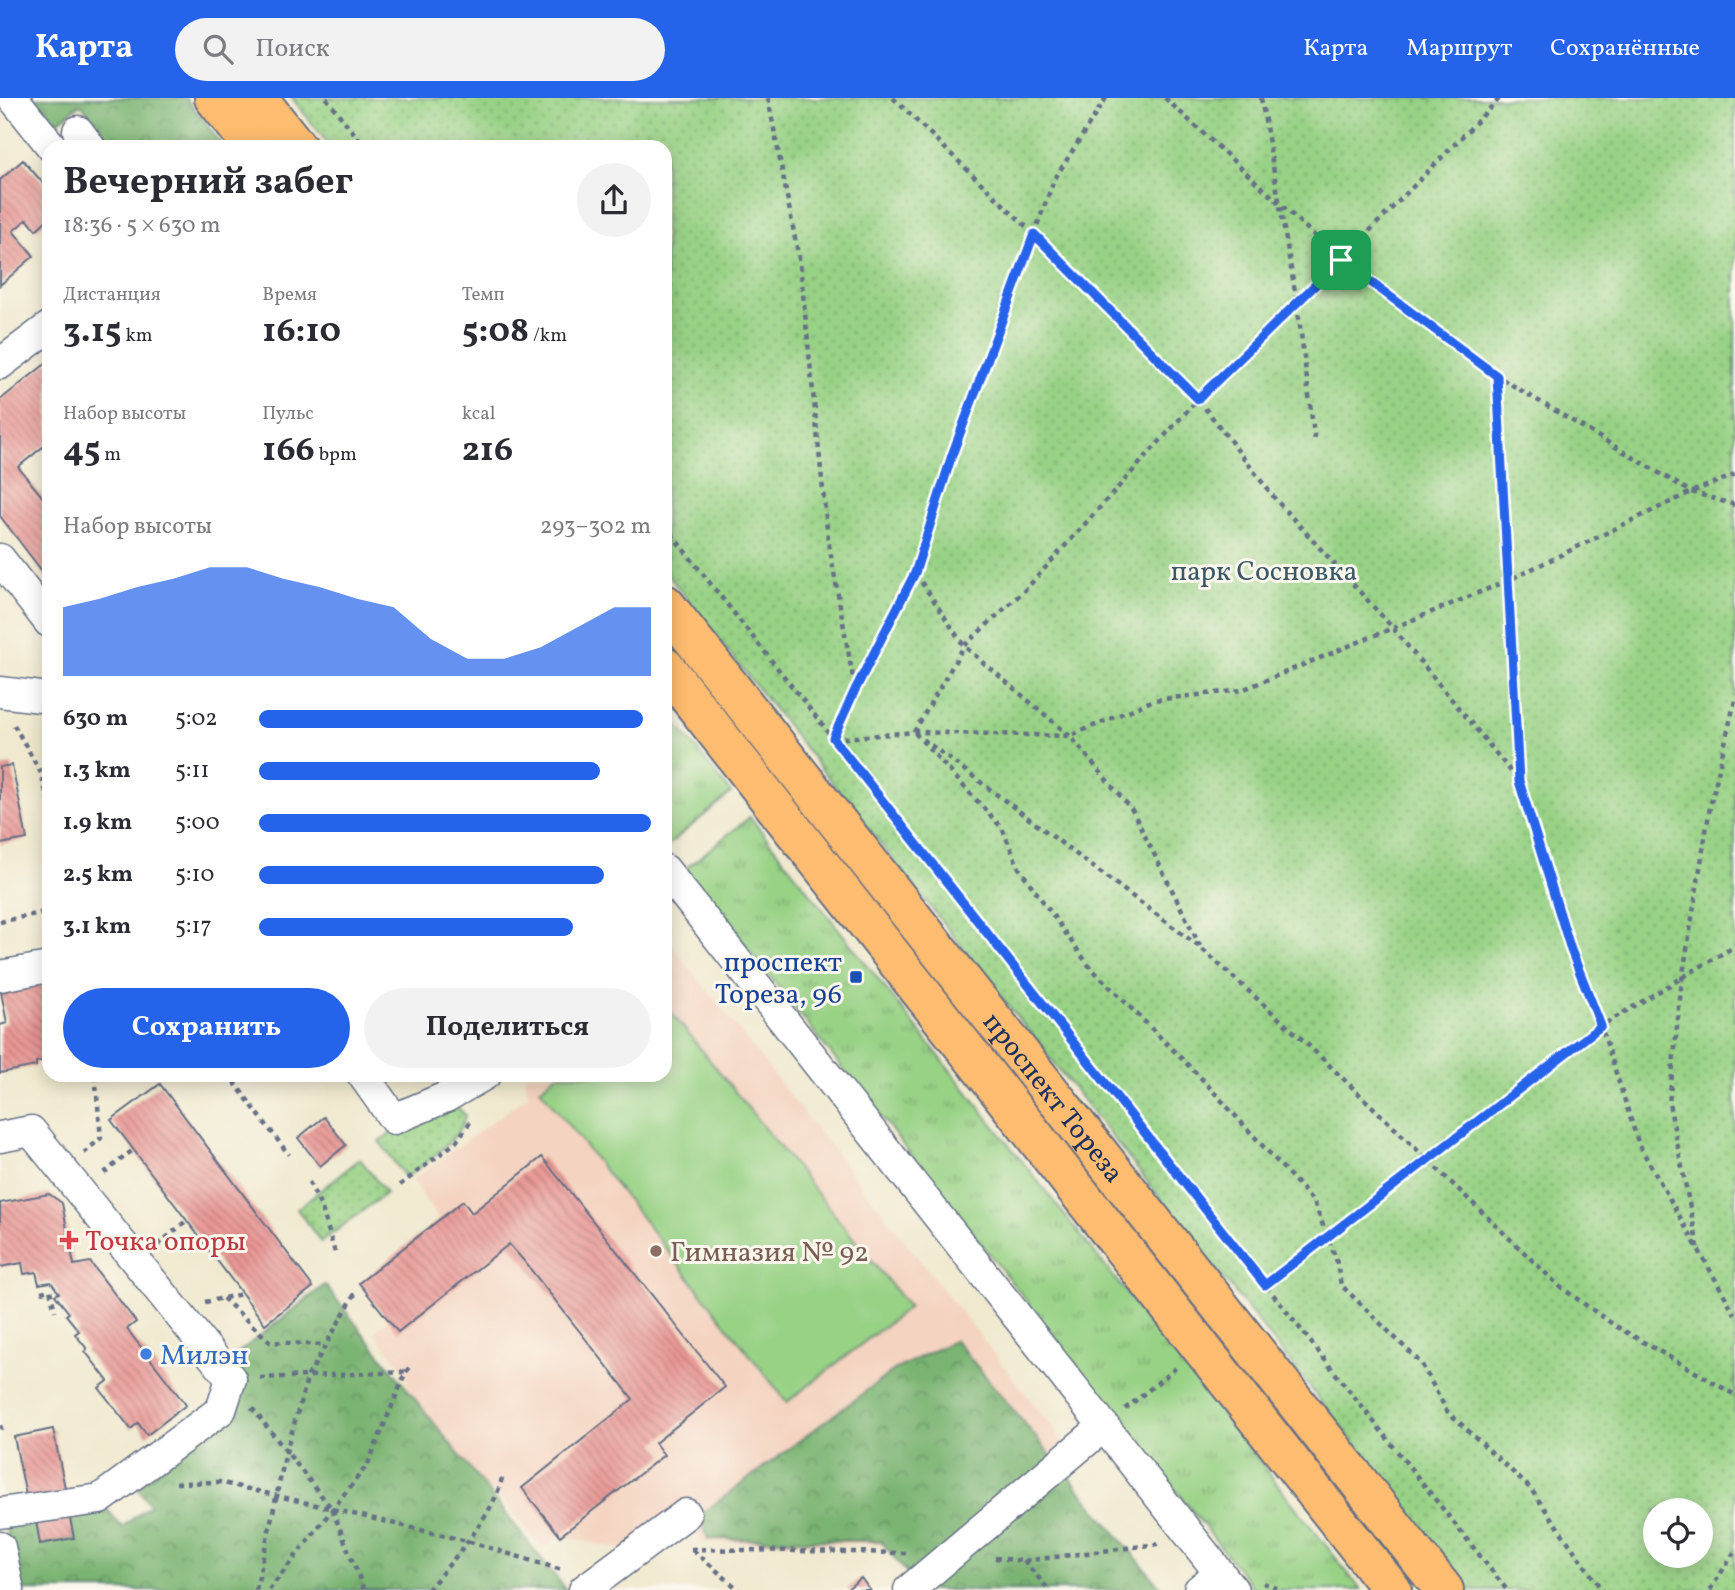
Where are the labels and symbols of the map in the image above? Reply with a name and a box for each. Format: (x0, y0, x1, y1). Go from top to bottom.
pin (1311, 230, 1371, 290)
park label: парк Сосновка (1171, 553, 1357, 592)
place label: проспект Тореза, 96 (715, 944, 842, 1015)
marker: проспект Тореза, 96 (848, 969, 864, 985)
street label: проспект Тореза (973, 1005, 1132, 1192)
place label: Точка опоры (85, 1223, 246, 1262)
marker: Точка опоры (59, 1230, 79, 1250)
place label: Гимназия № 92 (670, 1234, 869, 1273)
marker: Гимназия № 92 (648, 1243, 664, 1259)
place label: Милэн (160, 1337, 248, 1376)
marker: Милэн (138, 1346, 154, 1362)

